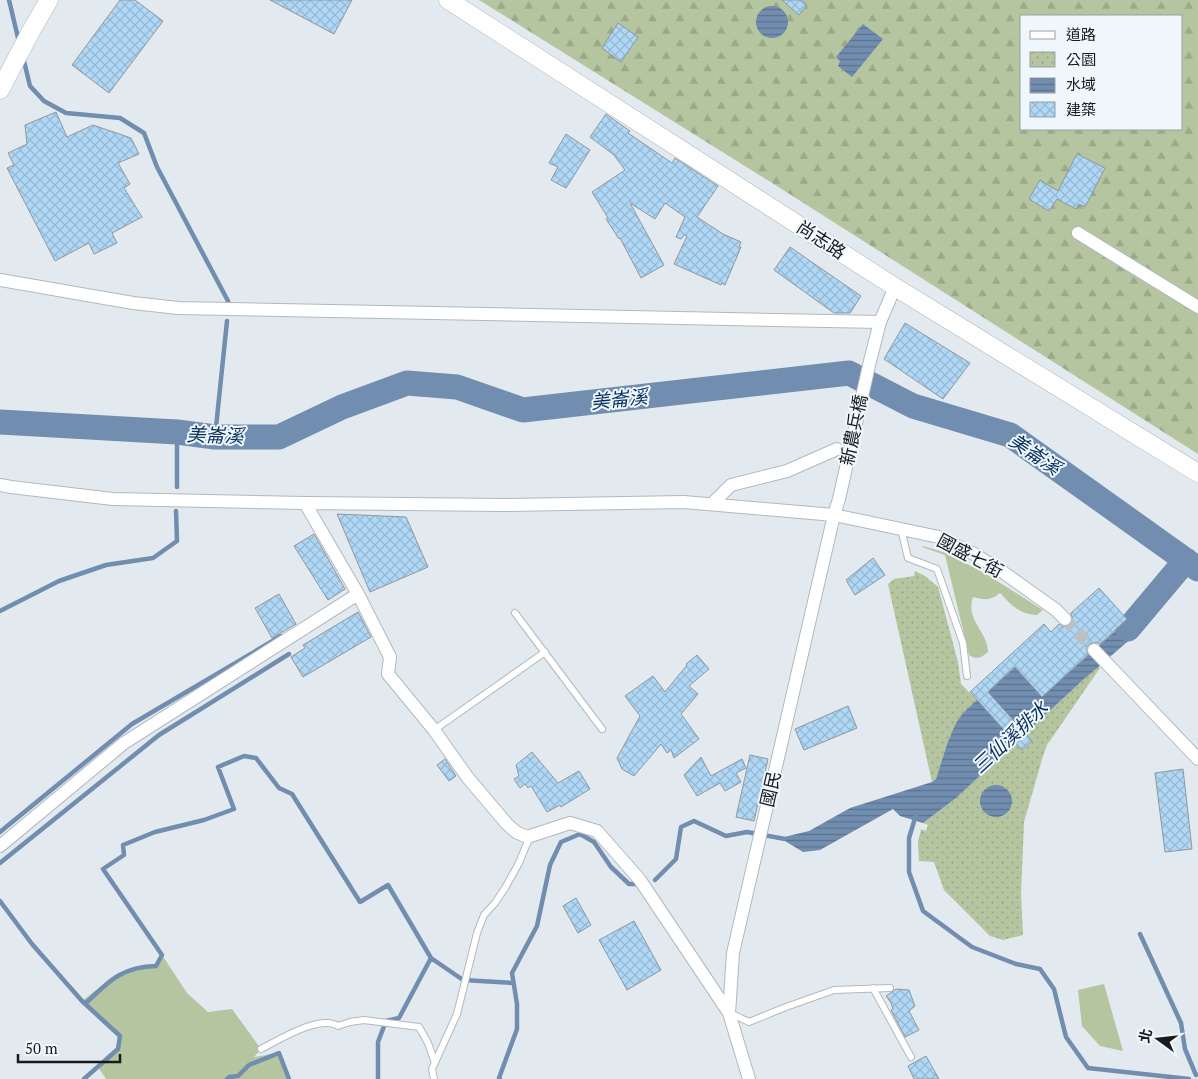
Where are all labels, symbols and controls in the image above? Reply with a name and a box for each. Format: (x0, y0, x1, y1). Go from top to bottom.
legend (1020, 15, 1183, 130)
text: 道路 (1066, 24, 1096, 44)
text: 公園 (1066, 49, 1096, 69)
text: 水域 (1066, 74, 1096, 94)
text: 建築 (1066, 99, 1096, 119)
street label: 尚志路 (792, 214, 851, 264)
water label: 美崙溪 (589, 383, 652, 414)
street label: 新農兵橋 (834, 392, 872, 468)
water label: 美崙溪 (186, 421, 247, 448)
water label: 美崙溪 (1005, 427, 1068, 482)
street label: 國盛七街 (933, 528, 1008, 583)
water label: 三仙溪排水 (966, 694, 1054, 778)
street label: 國民 (754, 769, 786, 809)
north arrow (1133, 1014, 1183, 1064)
text: 北 (1134, 1026, 1156, 1045)
scale bar (18, 1032, 120, 1064)
text: 50 m (25, 1038, 58, 1058)

